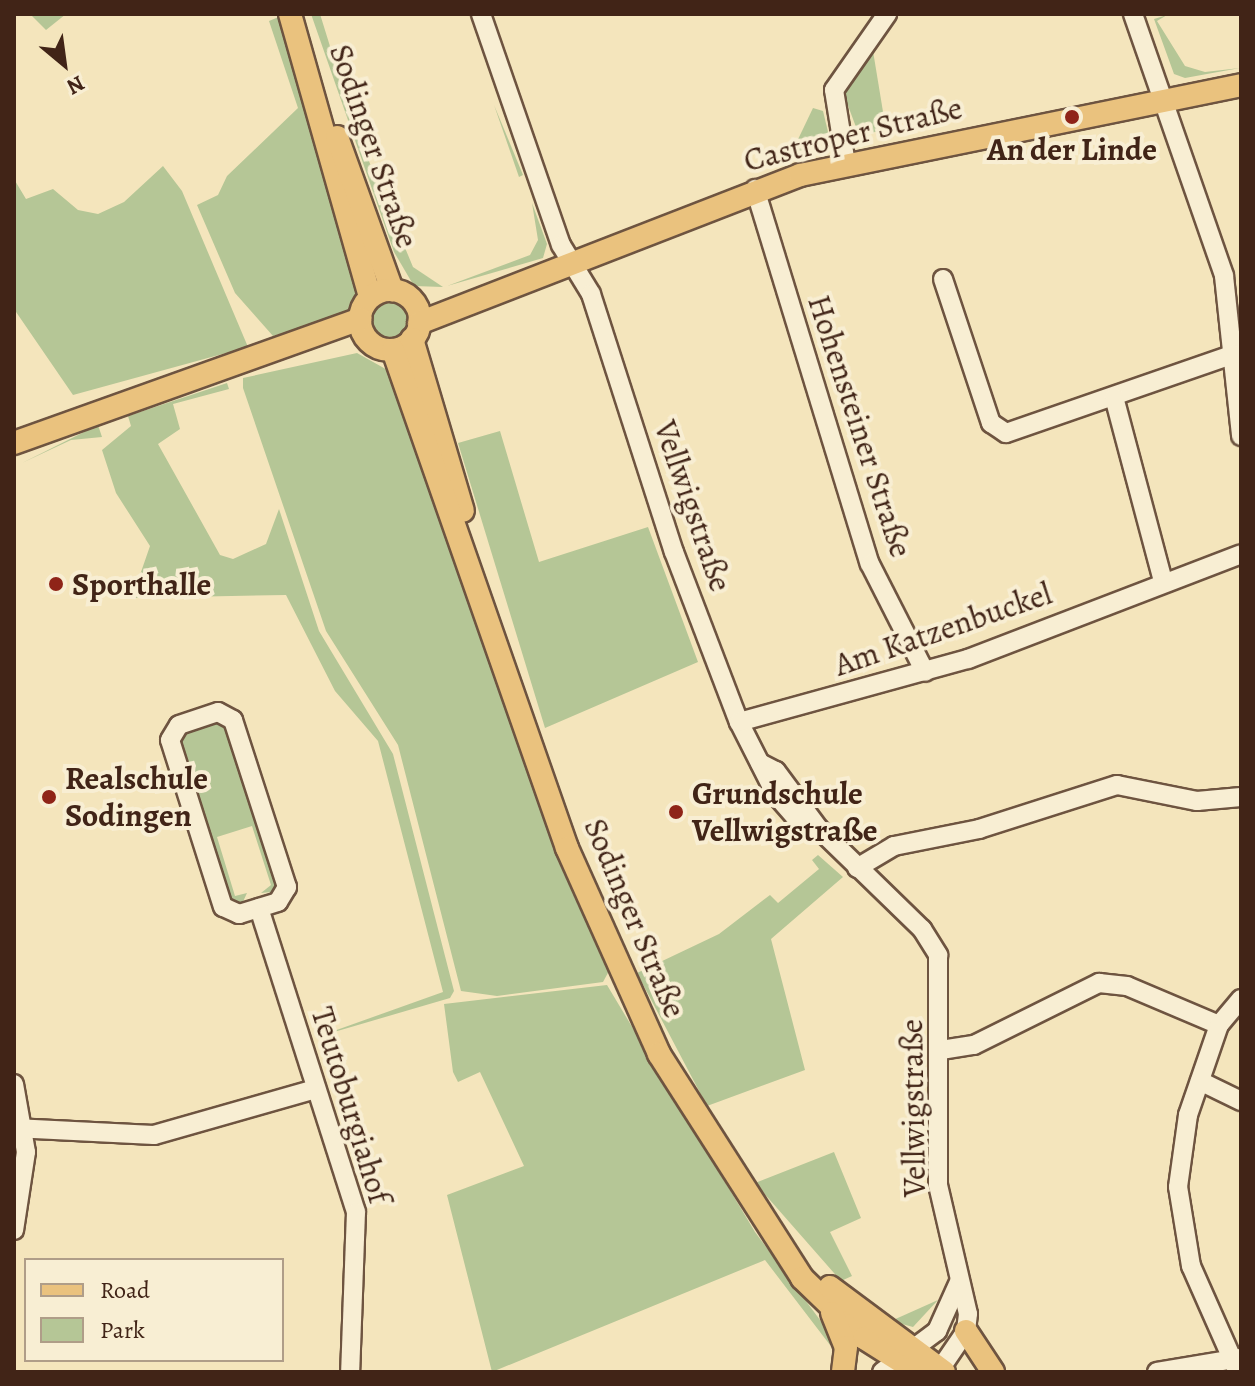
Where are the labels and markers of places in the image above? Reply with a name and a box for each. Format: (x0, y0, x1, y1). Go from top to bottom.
marker: An der Linde (1063, 108, 1081, 126)
place label: An der Linde (987, 130, 1157, 168)
place label: Sporthalle (72, 565, 211, 603)
marker: Sporthalle (47, 575, 65, 593)
place label: Realschule Sodingen (65, 760, 208, 835)
place label: Grundschule Vellwigstraße (692, 775, 878, 850)
marker: Realschule Sodingen (40, 788, 58, 806)
marker: Grundschule Vellwigstraße (667, 803, 685, 821)

